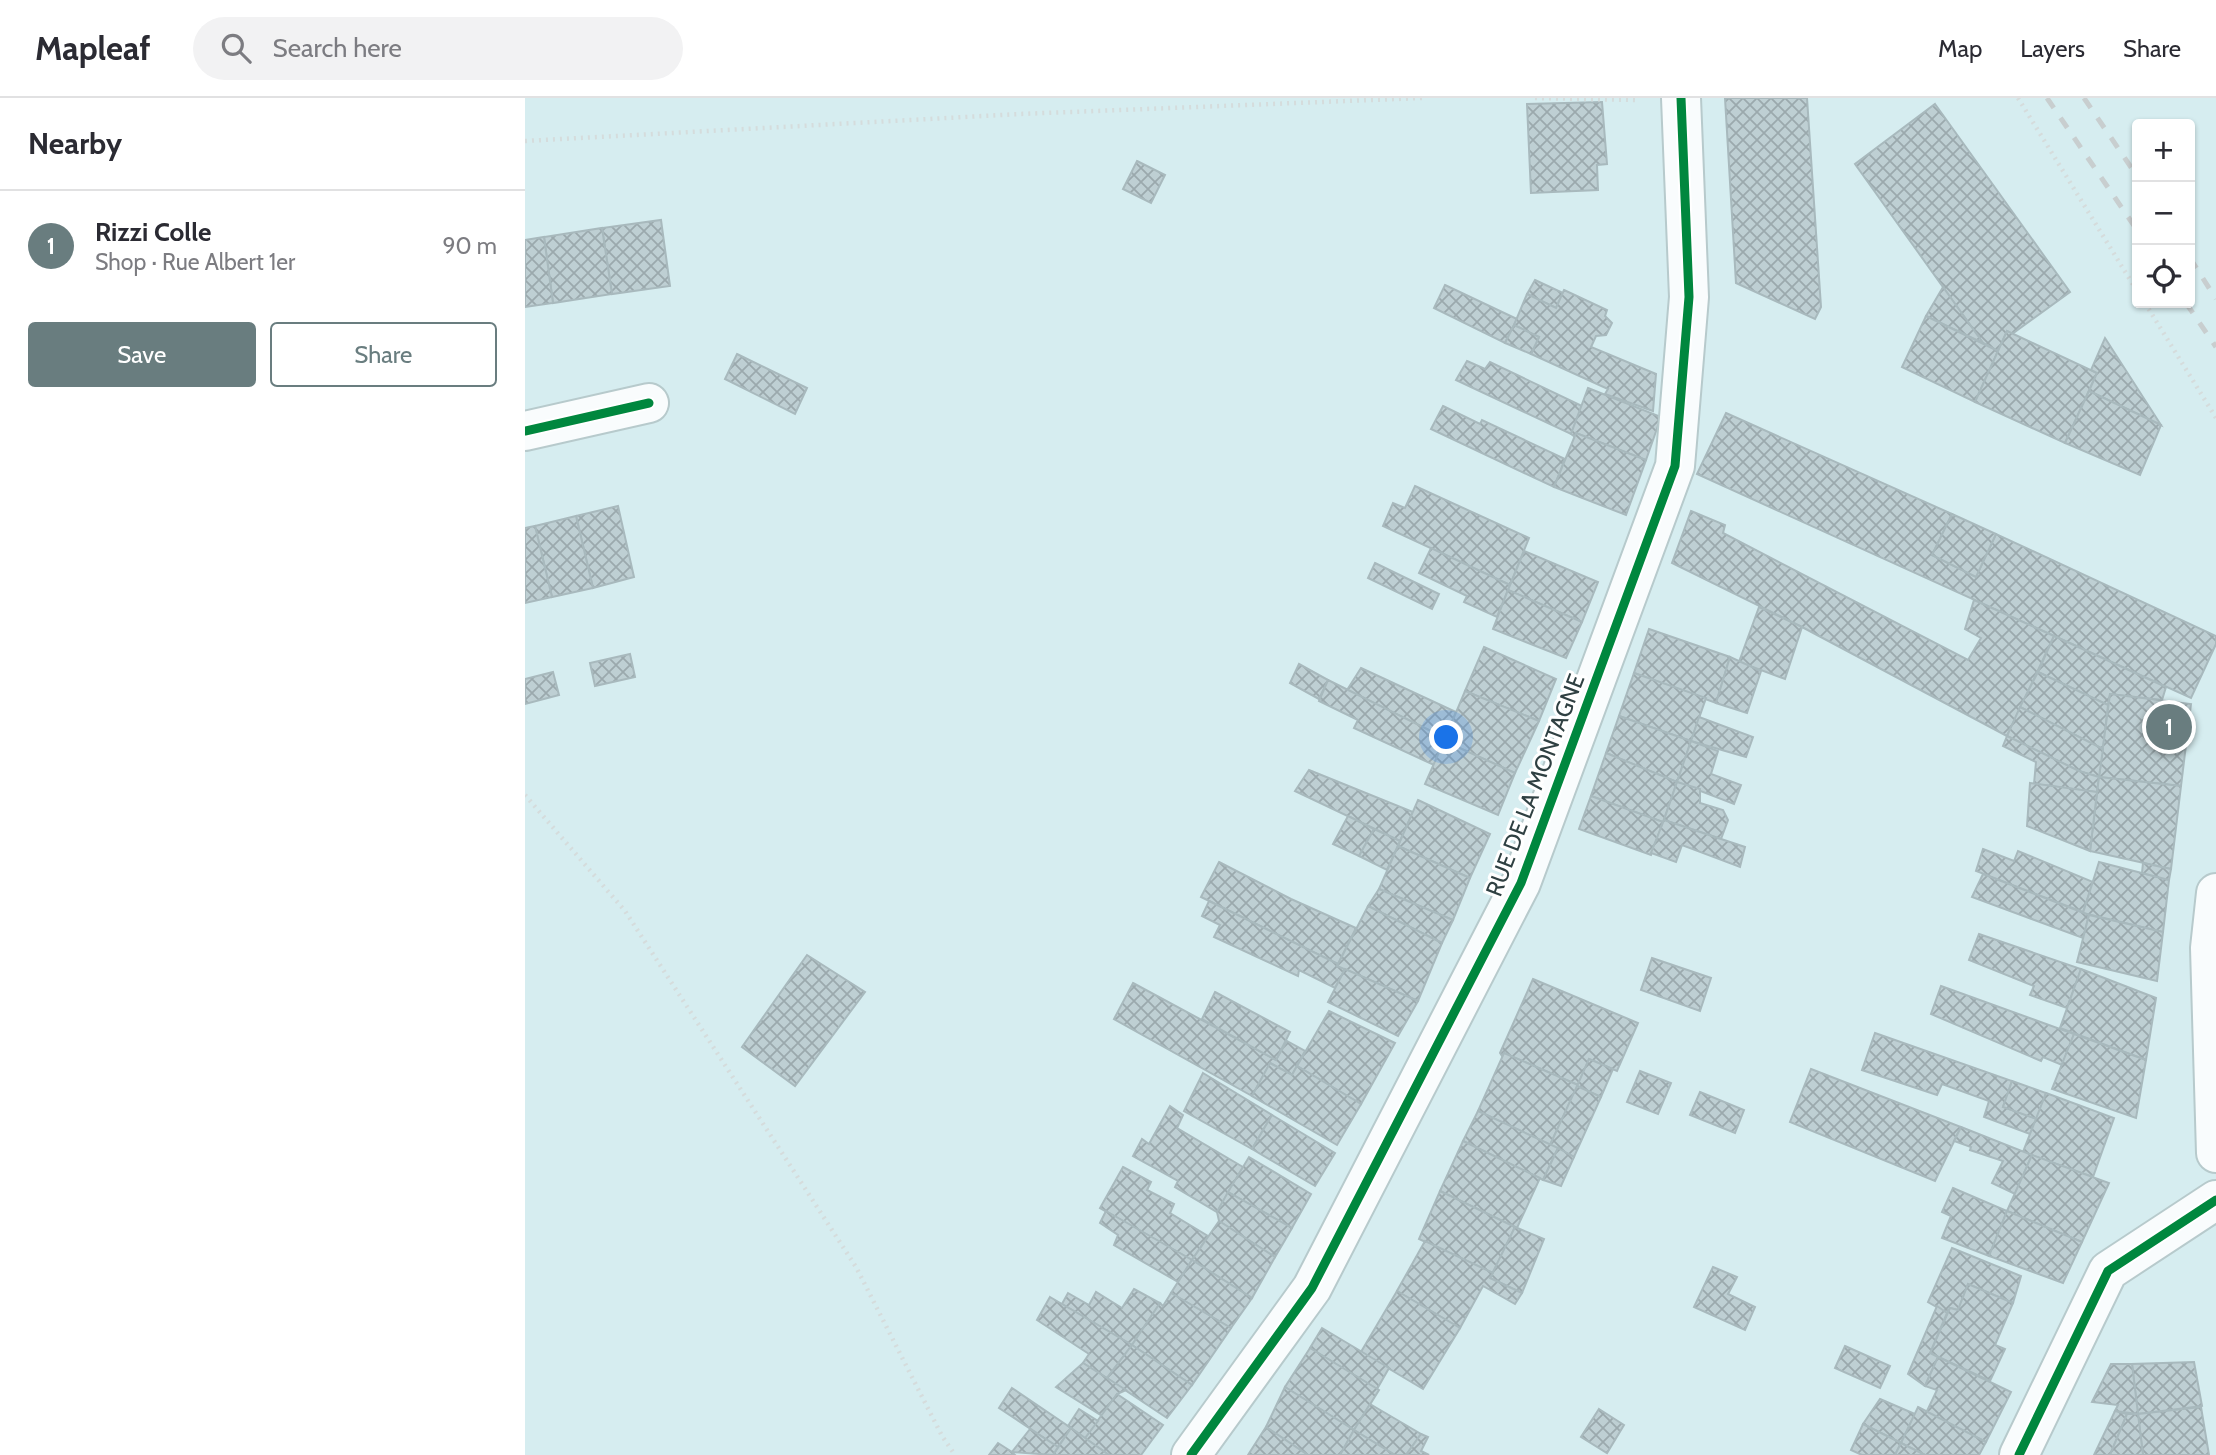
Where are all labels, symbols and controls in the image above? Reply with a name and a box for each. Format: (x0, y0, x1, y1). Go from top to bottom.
search box (193, 17, 683, 80)
text: Mapleaf (35, 28, 151, 68)
icon: search (217, 29, 255, 67)
text: Search here (273, 32, 402, 64)
text: Map (1938, 34, 1982, 63)
text: Layers (2020, 34, 2085, 63)
text: Share (2123, 34, 2181, 63)
map controls (2132, 119, 2195, 308)
button: + (2132, 119, 2195, 182)
text: Nearby (28, 125, 122, 162)
button: − (2132, 182, 2195, 245)
text: Rizzi Colle (95, 216, 211, 248)
text: 1 (47, 232, 55, 260)
text: 90 m (443, 232, 497, 260)
button: locate (2132, 245, 2195, 308)
text: Shop · Rue Albert 1er (95, 248, 295, 276)
button: Save (28, 322, 256, 387)
button: Share (270, 322, 497, 387)
street label: RUE DE LA MONTAGNE (1480, 670, 1590, 900)
pin: 1 (2146, 701, 2192, 753)
your location (1429, 720, 1463, 754)

